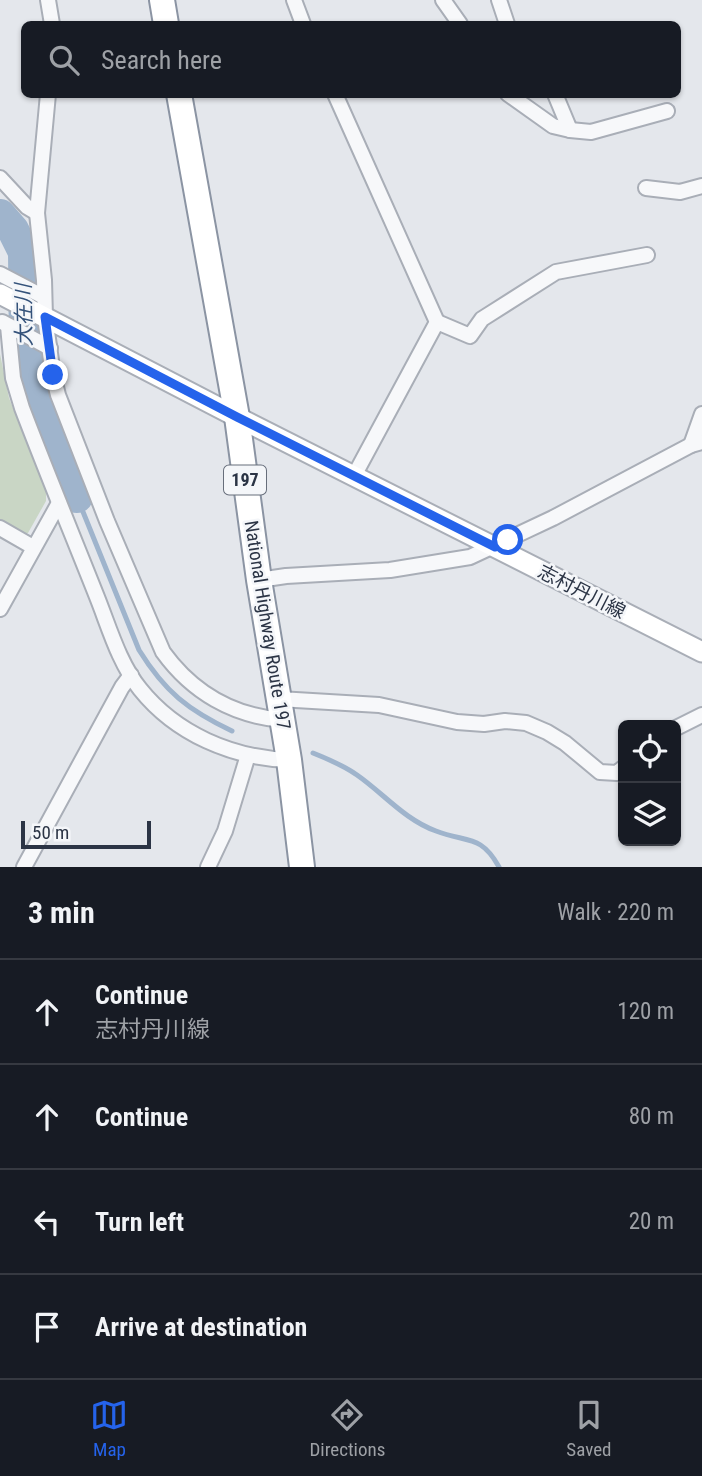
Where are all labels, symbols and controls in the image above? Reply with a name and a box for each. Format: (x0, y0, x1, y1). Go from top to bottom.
search box (21, 21, 681, 98)
icon: search (45, 41, 83, 79)
text: Search here (101, 45, 222, 75)
water label: 大在川 (11, 281, 37, 347)
route end (37, 359, 68, 390)
road number: 197 (224, 466, 266, 494)
street label: National Highway Route 197 (240, 519, 295, 731)
route start (492, 524, 523, 555)
street label: 志村丹川線 (534, 560, 629, 623)
map controls (618, 720, 681, 846)
button: locate (618, 720, 681, 783)
button: layers (618, 783, 681, 846)
scale bar (21, 818, 150, 850)
text: 50 m (32, 821, 69, 844)
text: 3 min (28, 895, 95, 930)
text: Walk · 220 m (557, 899, 674, 926)
text: Continue (95, 980, 188, 1010)
icon: ahead (28, 993, 66, 1031)
text: 120 m (617, 998, 674, 1025)
text: 志村丹川線 (95, 1016, 210, 1043)
icon: ahead (28, 1098, 66, 1136)
text: Continue (95, 1102, 188, 1132)
text: 80 m (629, 1103, 674, 1130)
icon: left (28, 1203, 66, 1241)
text: Turn left (95, 1207, 184, 1237)
text: 20 m (629, 1208, 674, 1235)
icon: arrive (28, 1308, 66, 1346)
text: Arrive at destination (95, 1312, 307, 1342)
tab: Map (90, 1396, 128, 1461)
tab: Directions (309, 1396, 385, 1461)
tab: Saved (566, 1396, 612, 1461)

